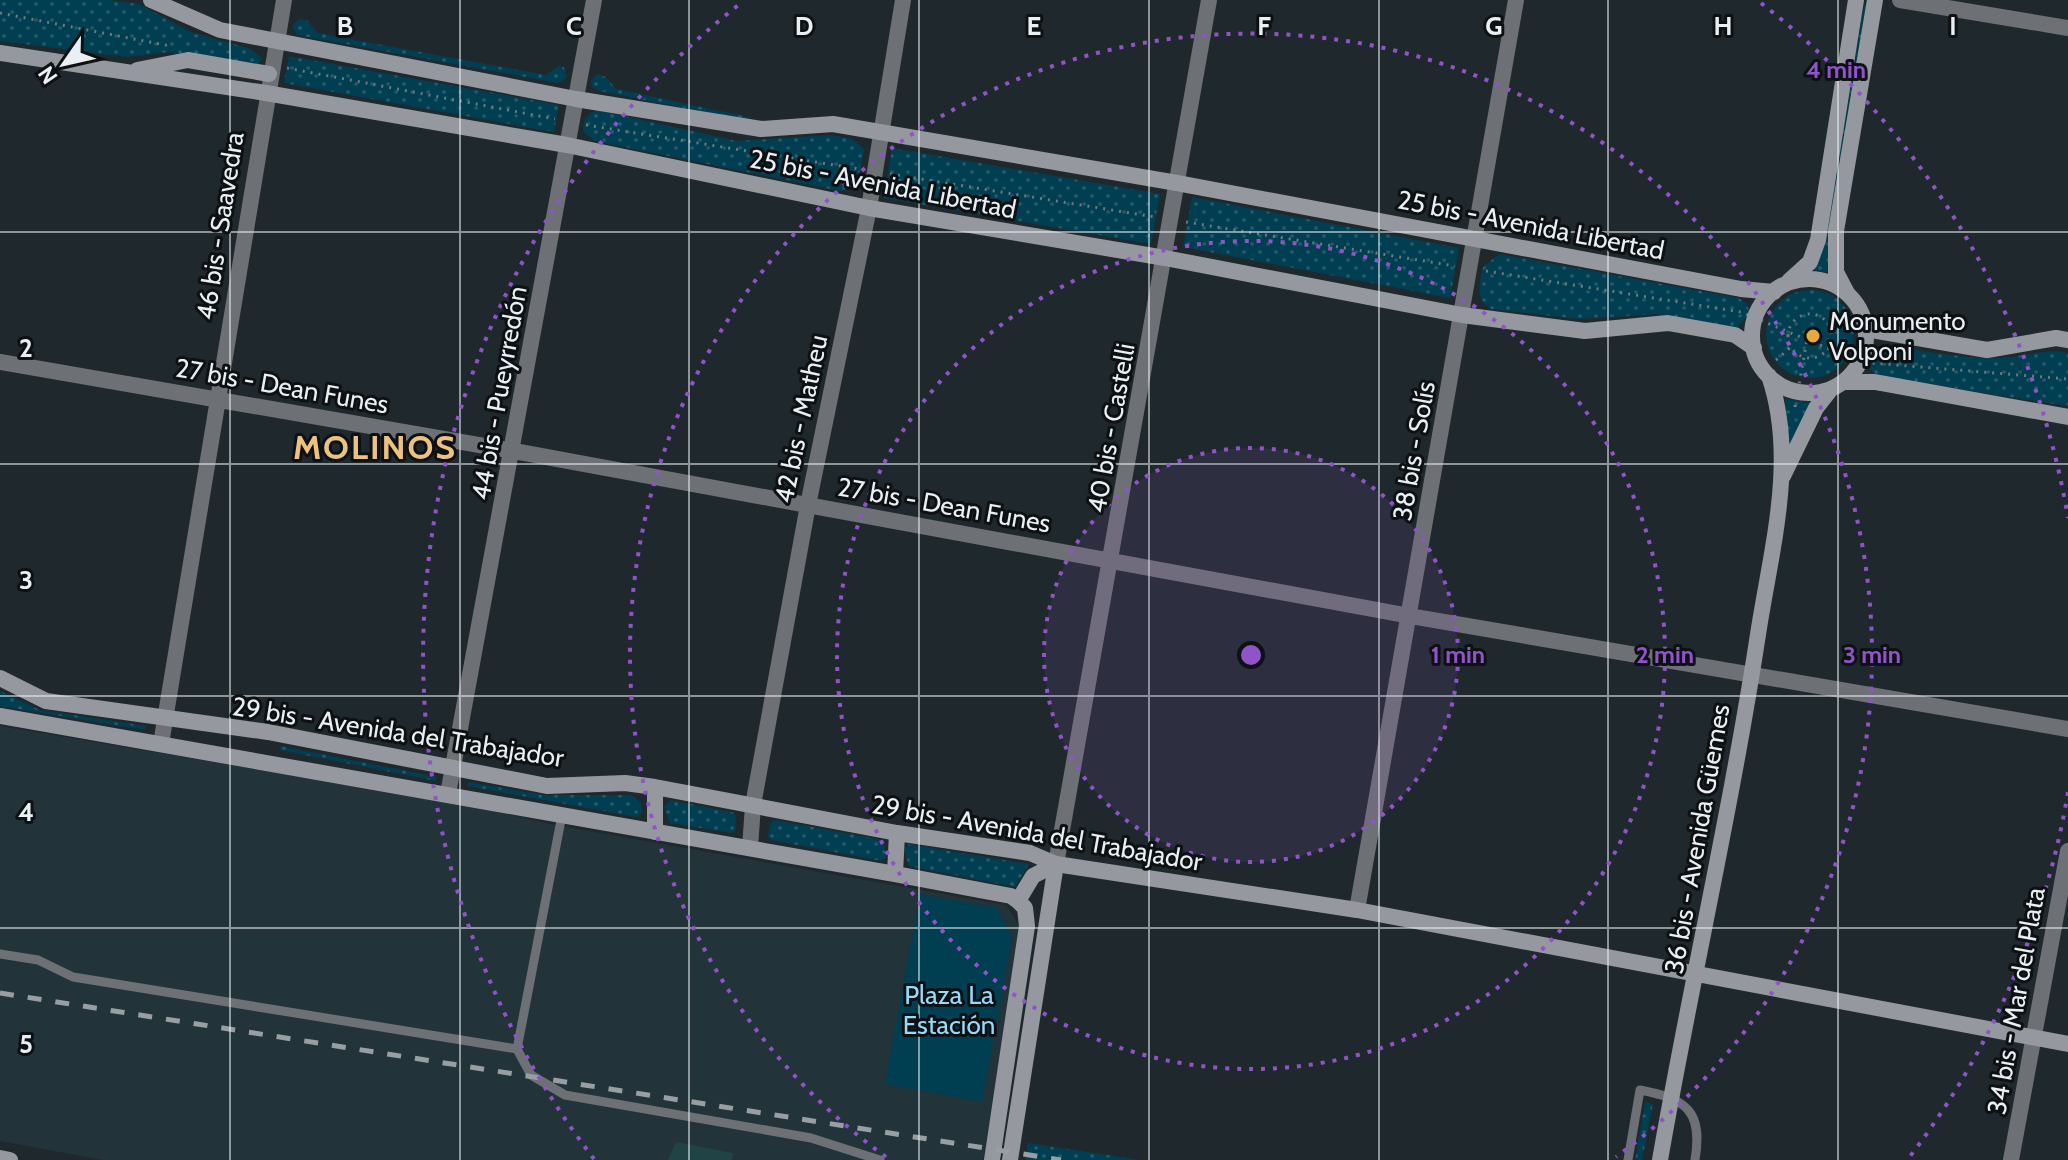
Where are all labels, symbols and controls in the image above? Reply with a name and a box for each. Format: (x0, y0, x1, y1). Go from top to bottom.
text: B (337, 10, 353, 42)
text: C (566, 10, 582, 42)
text: D (795, 10, 813, 42)
text: E (1027, 10, 1041, 42)
text: F (1257, 10, 1271, 42)
text: G (1485, 10, 1503, 42)
text: H (1714, 10, 1732, 42)
text: I (1949, 10, 1957, 42)
north arrow (24, 24, 104, 104)
text: 4 min (1806, 55, 1866, 84)
text: N (32, 61, 63, 89)
street label: 46 bis - Saavedra (189, 129, 251, 322)
street label: 25 bis - Avenida Libertad (747, 142, 1019, 226)
street label: 25 bis - Avenida Libertad (1395, 183, 1667, 267)
street label: 44 bis - Pueyrredón (464, 284, 534, 502)
place label: Monumento Volponi (1829, 305, 1966, 367)
marker: Monumento Volponi (1804, 327, 1822, 345)
text: 2 (19, 332, 33, 364)
street label: 42 bis - Matheu (768, 332, 834, 506)
street label: 40 bis - Castelli (1080, 341, 1142, 515)
street label: 27 bis - Dean Funes (173, 352, 391, 421)
street label: 38 bis - Solís (1386, 379, 1442, 523)
district label: MOLINOS (293, 426, 457, 468)
street label: 27 bis - Dean Funes (835, 471, 1053, 540)
text: 3 (19, 564, 33, 596)
text: 1 min (1431, 640, 1485, 669)
text: 2 min (1636, 640, 1694, 669)
text: 3 min (1843, 640, 1901, 669)
centre of rings (1237, 641, 1265, 669)
street label: 29 bis - Avenida del Trabajador (230, 690, 567, 774)
street label: 36 bis - Avenida Güemes (1658, 702, 1736, 976)
street label: 29 bis - Avenida del Trabajador (869, 788, 1206, 878)
text: 4 (18, 796, 34, 828)
street label: 34 bis - Mar del Plata (1980, 884, 2052, 1117)
park label: Plaza La Estación (903, 979, 995, 1041)
text: 5 (19, 1028, 33, 1060)

